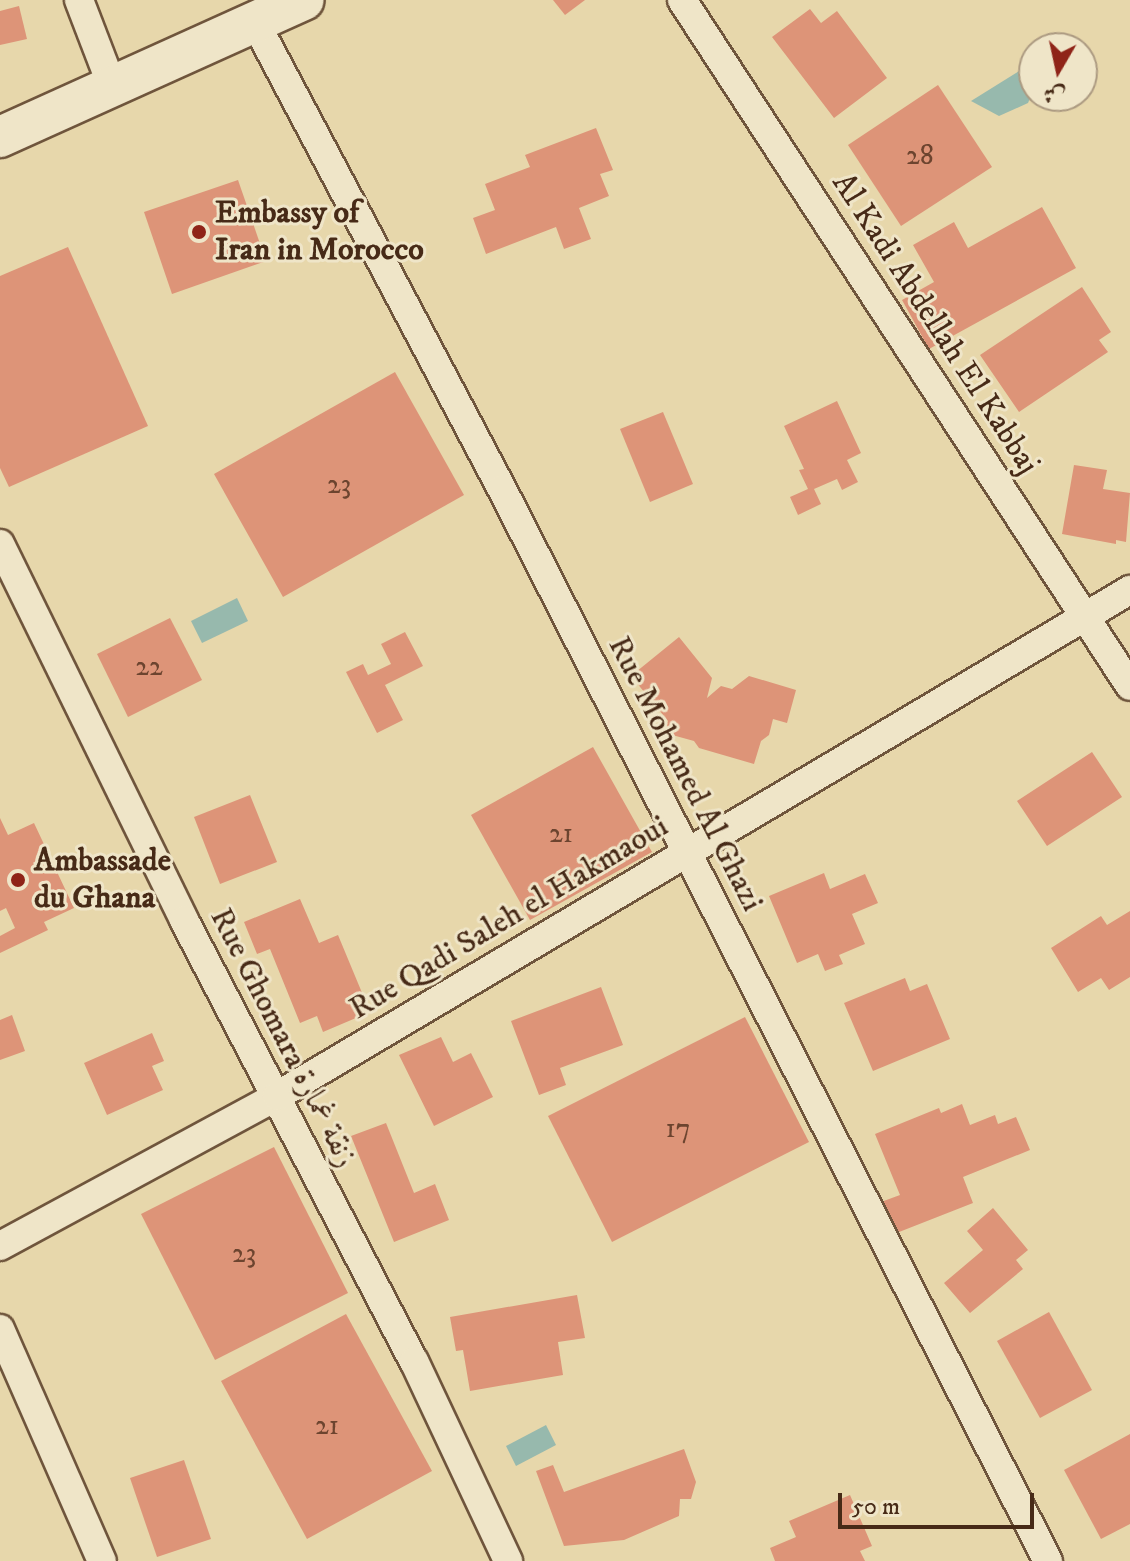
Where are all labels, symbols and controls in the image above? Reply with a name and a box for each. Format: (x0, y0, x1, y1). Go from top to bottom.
north arrow (1018, 32, 1098, 112)
text: ش (1042, 79, 1067, 109)
house number: 28 (906, 139, 934, 173)
street label: Al Kadi Abdellah El Kabbaj (823, 166, 1047, 482)
place label: Embassy of Iran in Morocco (215, 195, 424, 270)
marker: Embassy of Iran in Morocco (190, 223, 208, 241)
house number: 23 (327, 468, 351, 502)
street label: Rue Mohamed Al Ghazi (599, 630, 771, 918)
house number: 22 (135, 650, 163, 684)
street label: Rue Qadi Saleh el Hakmaoui (343, 808, 675, 1028)
house number: 21 (549, 817, 573, 851)
place label: Ambassade du Ghana (34, 843, 171, 918)
marker: Ambassade du Ghana (9, 871, 27, 889)
street label: Rue Ghomara زنقة غمارة (201, 902, 365, 1174)
house number: 17 (665, 1112, 691, 1146)
house number: 23 (232, 1237, 256, 1271)
house number: 21 (315, 1409, 339, 1443)
scale bar (842, 1477, 1038, 1527)
text: 50 m (852, 1492, 900, 1522)

